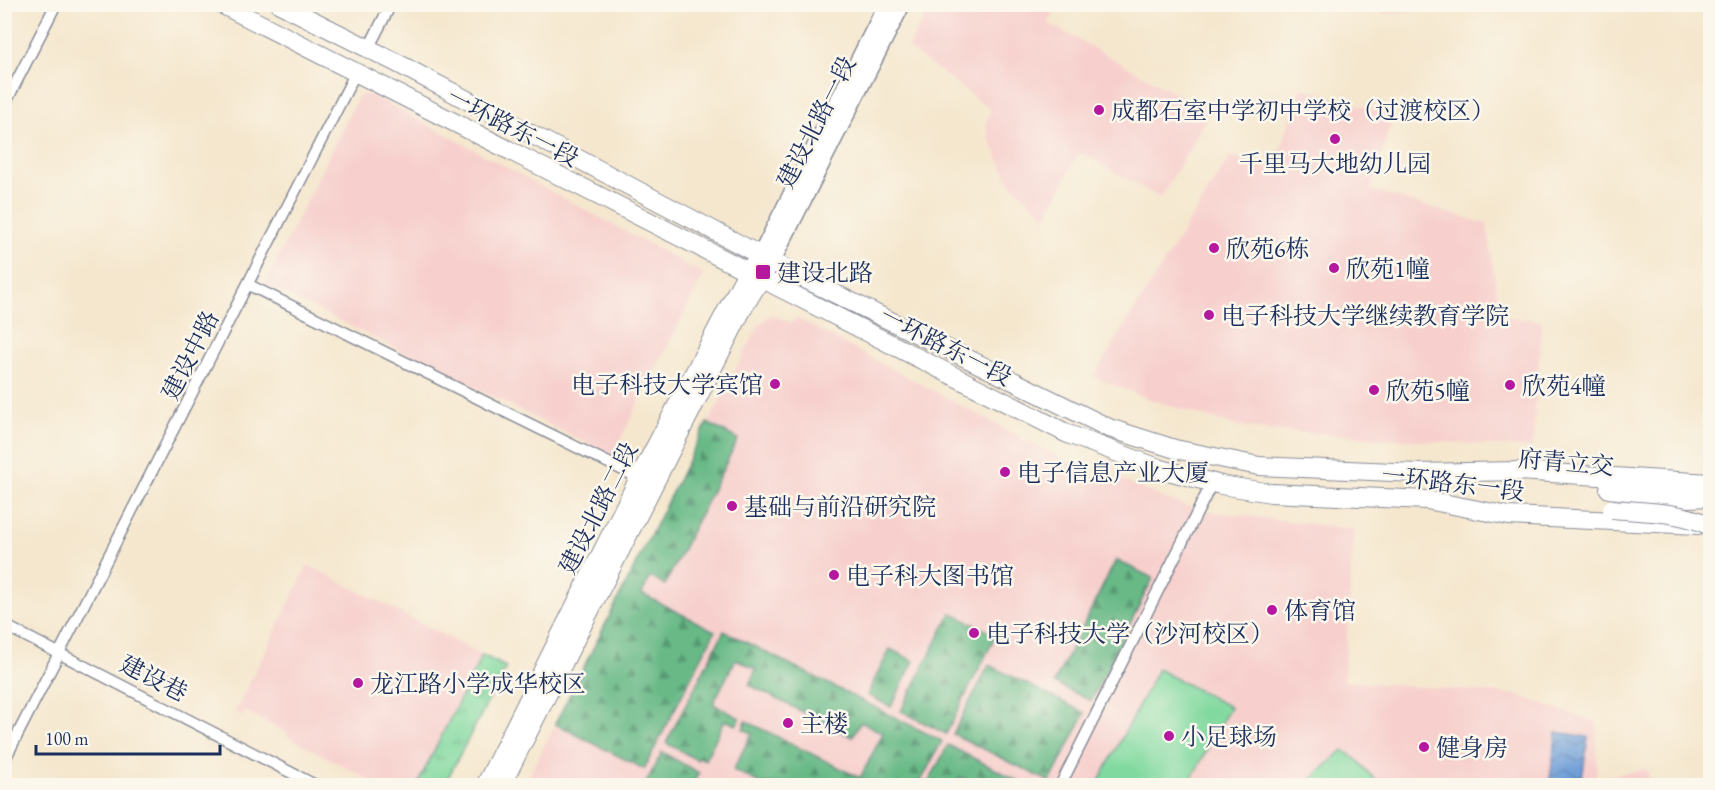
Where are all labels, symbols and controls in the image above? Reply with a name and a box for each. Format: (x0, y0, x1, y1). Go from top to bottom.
street label: 建设北路一段 (770, 51, 862, 193)
street label: 一环路东一段 (442, 81, 584, 173)
place label: 成都石室中学初中学校（过渡校区） (1111, 95, 1495, 126)
marker: 成都石室中学初中学校（过渡校区） (1092, 103, 1106, 117)
marker: 千里马大地幼儿园 (1328, 132, 1342, 146)
place label: 千里马大地幼儿园 (1239, 148, 1431, 179)
place label: 欣苑6栋 (1226, 233, 1310, 264)
marker: 欣苑6栋 (1207, 241, 1221, 255)
place label: 欣苑1幢 (1346, 253, 1430, 284)
place label: 建设北路 (777, 257, 873, 288)
marker: 欣苑1幢 (1327, 261, 1341, 275)
marker: 建设北路 (754, 263, 772, 281)
street label: 一环路东一段 (875, 300, 1017, 392)
place label: 电子科技大学继续教育学院 (1221, 300, 1509, 331)
street label: 建设中路 (154, 305, 226, 405)
marker: 电子科技大学继续教育学院 (1202, 308, 1216, 322)
place label: 电子科技大学宾馆 (571, 369, 763, 400)
place label: 欣苑4幢 (1522, 370, 1606, 401)
place label: 欣苑5幢 (1386, 375, 1470, 406)
marker: 电子科技大学宾馆 (768, 377, 782, 391)
marker: 欣苑4幢 (1503, 378, 1517, 392)
marker: 欣苑5幢 (1367, 383, 1381, 397)
street label: 建设北路二段 (552, 437, 644, 579)
street label: 府青立交 (1517, 442, 1615, 482)
place label: 电子信息产业大厦 (1017, 457, 1209, 488)
street label: 一环路东一段 (1380, 459, 1526, 507)
marker: 电子信息产业大厦 (998, 465, 1012, 479)
place label: 基础与前沿研究院 (744, 491, 936, 522)
marker: 基础与前沿研究院 (725, 499, 739, 513)
place label: 电子科大图书馆 (846, 560, 1014, 591)
marker: 电子科大图书馆 (827, 568, 841, 582)
place label: 体育馆 (1284, 595, 1356, 626)
marker: 体育馆 (1265, 603, 1279, 617)
place label: 电子科技大学（沙河校区） (986, 618, 1274, 649)
marker: 电子科技大学（沙河校区） (967, 626, 981, 640)
street label: 建设巷 (115, 648, 193, 708)
place label: 龙江路小学成华校区 (370, 668, 586, 699)
marker: 龙江路小学成华校区 (351, 676, 365, 690)
place label: 主楼 (800, 708, 848, 739)
marker: 主楼 (781, 716, 795, 730)
scale bar (36, 718, 220, 756)
place label: 小足球场 (1181, 721, 1277, 752)
text: 100 m (45, 727, 89, 750)
marker: 小足球场 (1162, 729, 1176, 743)
place label: 健身房 (1436, 732, 1508, 763)
marker: 健身房 (1417, 740, 1431, 754)

